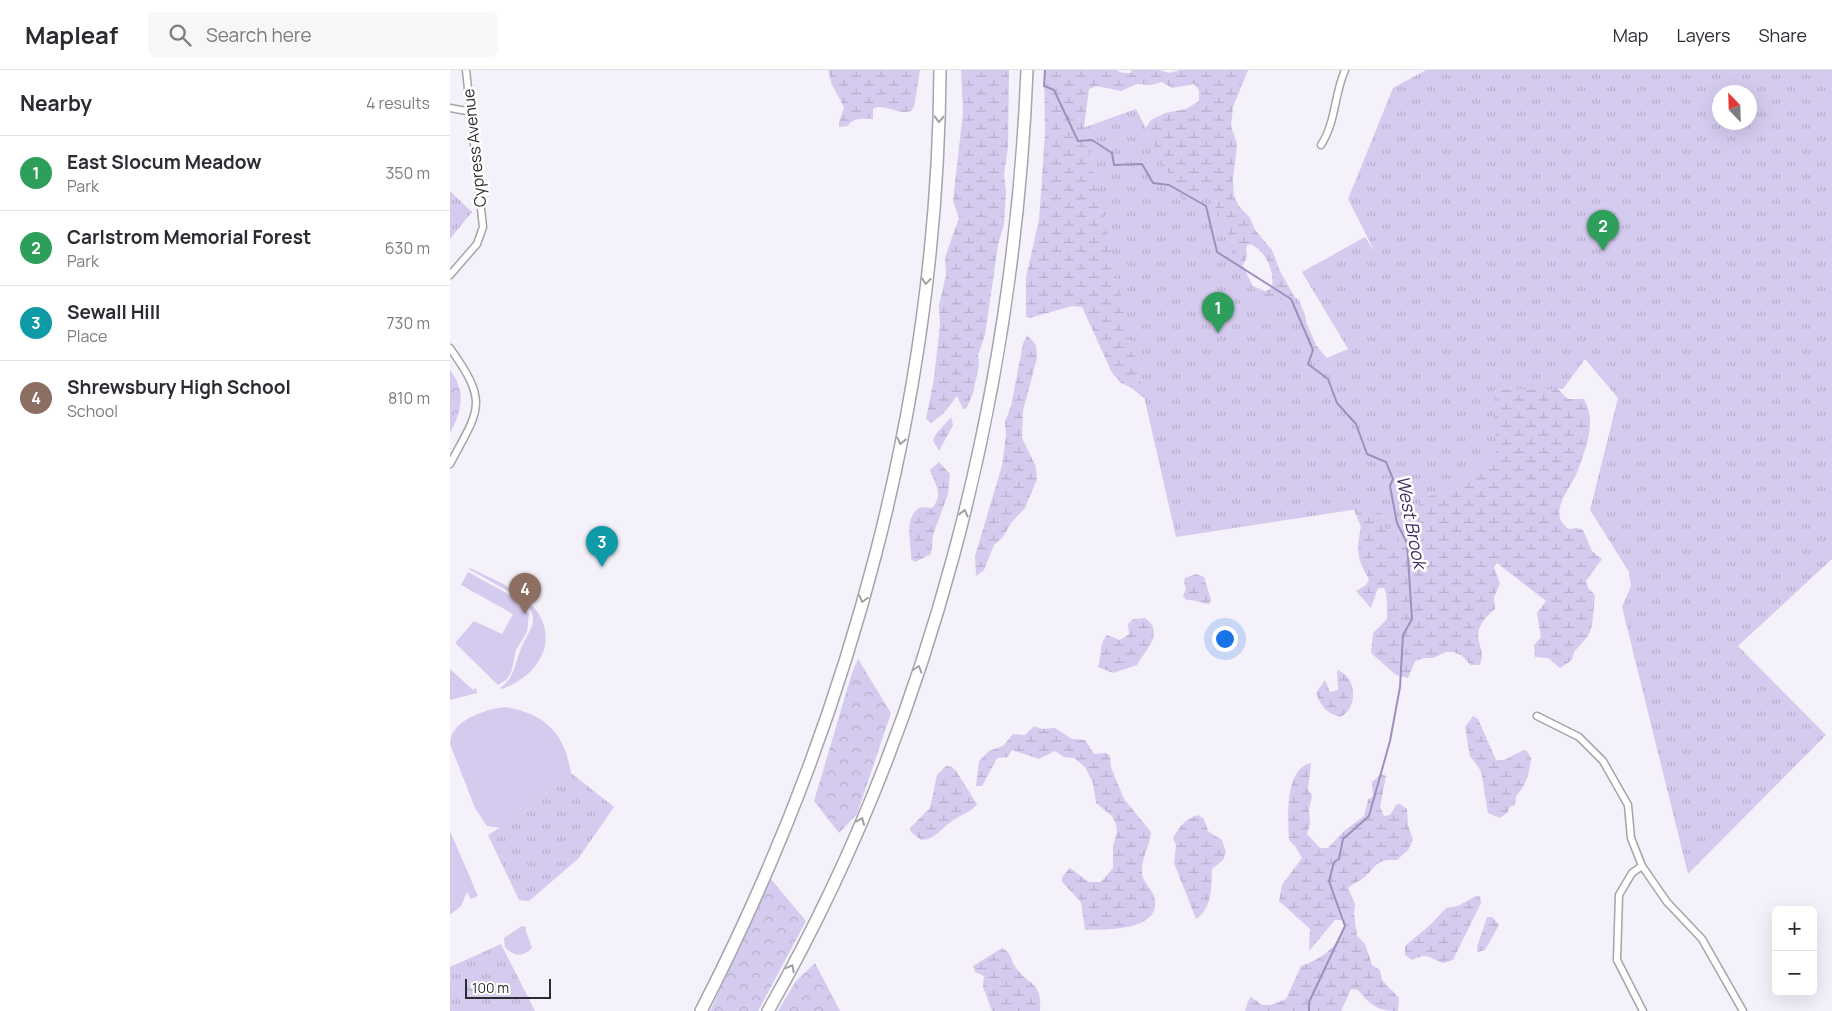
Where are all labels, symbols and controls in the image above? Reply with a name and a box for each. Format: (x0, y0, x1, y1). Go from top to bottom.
search box (148, 12, 498, 57)
text: Mapleaf (25, 18, 118, 51)
icon: search (166, 21, 194, 49)
text: Search here (206, 22, 312, 48)
text: Map (1613, 23, 1648, 47)
text: Layers (1676, 23, 1730, 47)
text: Share (1758, 23, 1807, 47)
north arrow (1712, 85, 1757, 130)
street label: Cypress Avenue (457, 88, 491, 208)
text: Nearby (20, 89, 92, 117)
text: 4 results (366, 92, 430, 114)
one-way arrow (933, 115, 944, 123)
text: East Slocum Meadow (67, 149, 261, 175)
text: 1 (32, 162, 40, 184)
text: 350 m (385, 162, 430, 184)
text: Park (67, 175, 99, 197)
pin: 2 (1587, 210, 1619, 251)
text: Carlstrom Memorial Forest (67, 224, 311, 250)
text: 2 (31, 237, 41, 259)
text: 630 m (385, 237, 430, 259)
text: Park (67, 250, 99, 272)
one-way arrow (921, 277, 932, 285)
pin: 1 (1202, 292, 1234, 333)
text: Sewall Hill (67, 299, 160, 325)
text: 3 (31, 312, 41, 334)
text: 730 m (387, 312, 430, 334)
text: Place (67, 325, 107, 347)
text: Shrewsbury High School (67, 374, 291, 400)
text: 4 (31, 387, 41, 409)
text: 810 m (388, 387, 430, 409)
text: School (67, 400, 118, 422)
one-way arrow (896, 437, 906, 446)
water label: West Brook (1391, 473, 1433, 573)
one-way arrow (958, 509, 969, 518)
pin: 3 (586, 526, 618, 567)
pin: 4 (509, 573, 541, 614)
one-way arrow (858, 595, 869, 604)
your location (1212, 626, 1238, 652)
one-way arrow (912, 665, 922, 674)
one-way arrow (854, 817, 865, 826)
map controls (1772, 906, 1817, 996)
button: + (1772, 906, 1817, 951)
button: − (1772, 951, 1817, 996)
one-way arrow (785, 964, 795, 973)
scale bar (465, 976, 551, 999)
text: 100 m (472, 978, 509, 997)

